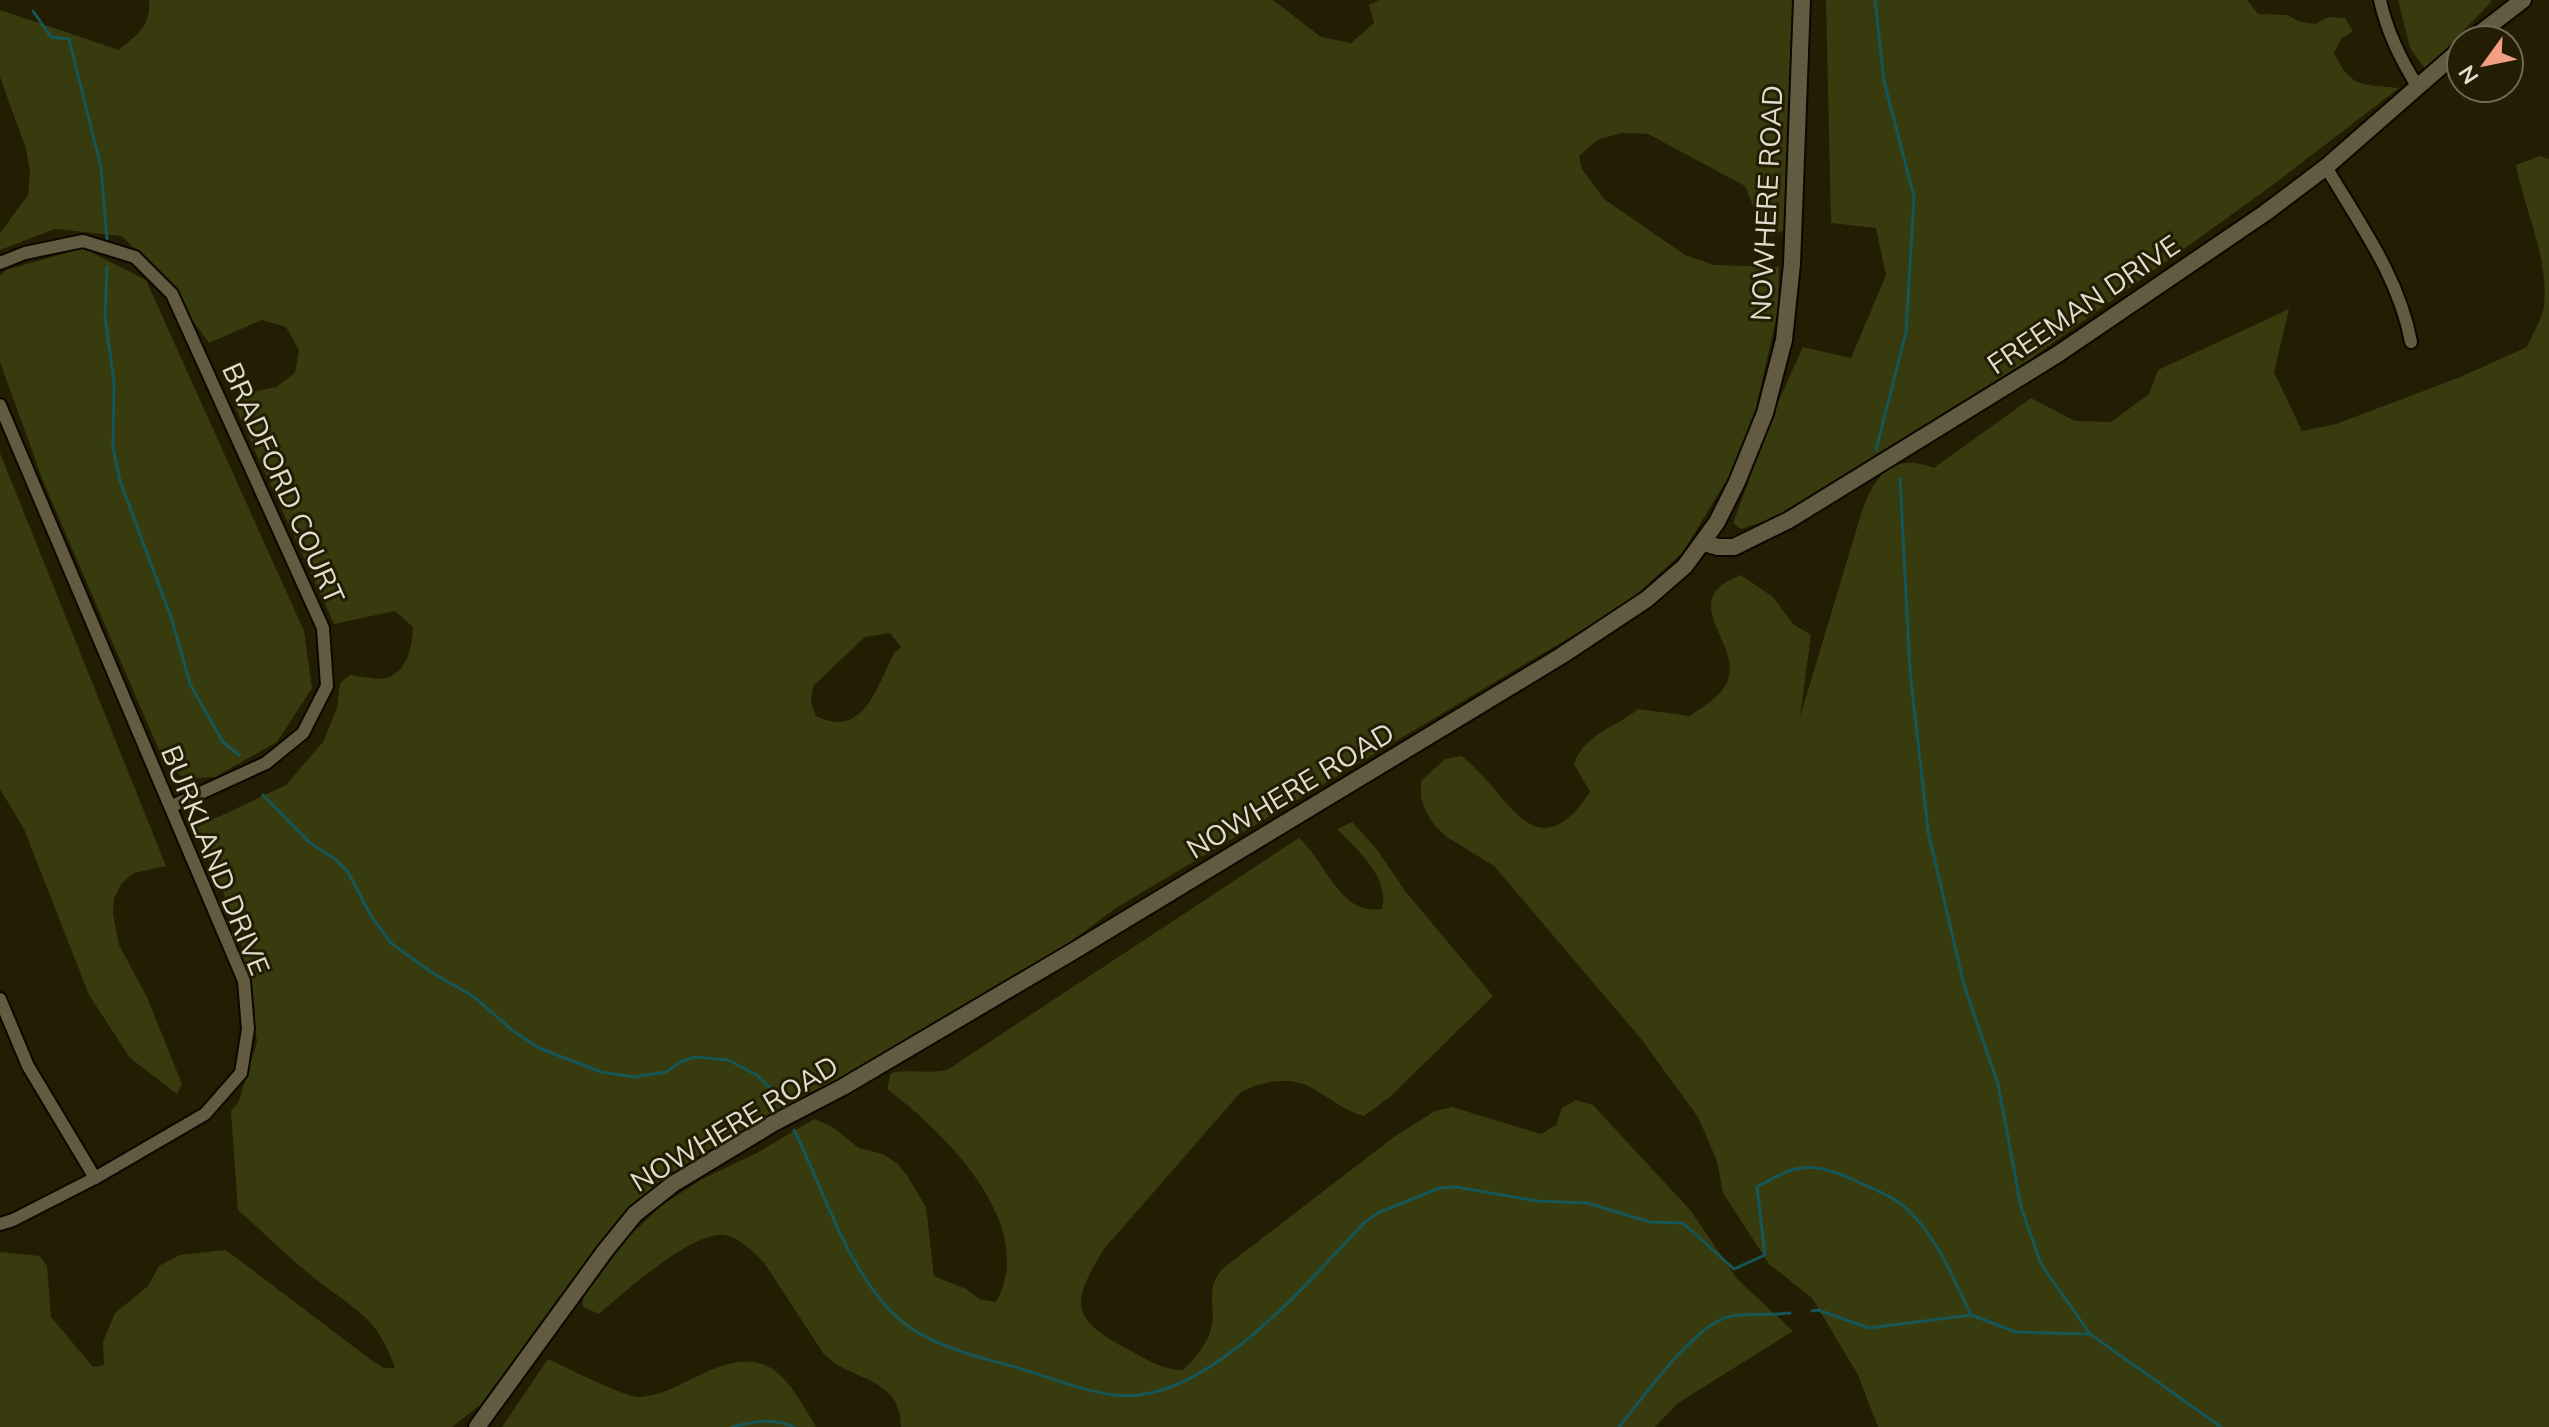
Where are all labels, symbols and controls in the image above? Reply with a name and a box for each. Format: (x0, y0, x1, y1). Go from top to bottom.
north arrow (2445, 24, 2525, 104)
text: N (2452, 60, 2484, 89)
street label: NOWHERE ROAD (1742, 84, 1790, 322)
street label: FREEMAN DRIVE (1980, 227, 2186, 381)
street label: BRADFORD COURT (215, 357, 353, 609)
street label: NOWHERE ROAD (1180, 714, 1400, 866)
street label: BURKLAND DRIVE (154, 740, 278, 980)
street label: NOWHERE ROAD (624, 1047, 844, 1199)

